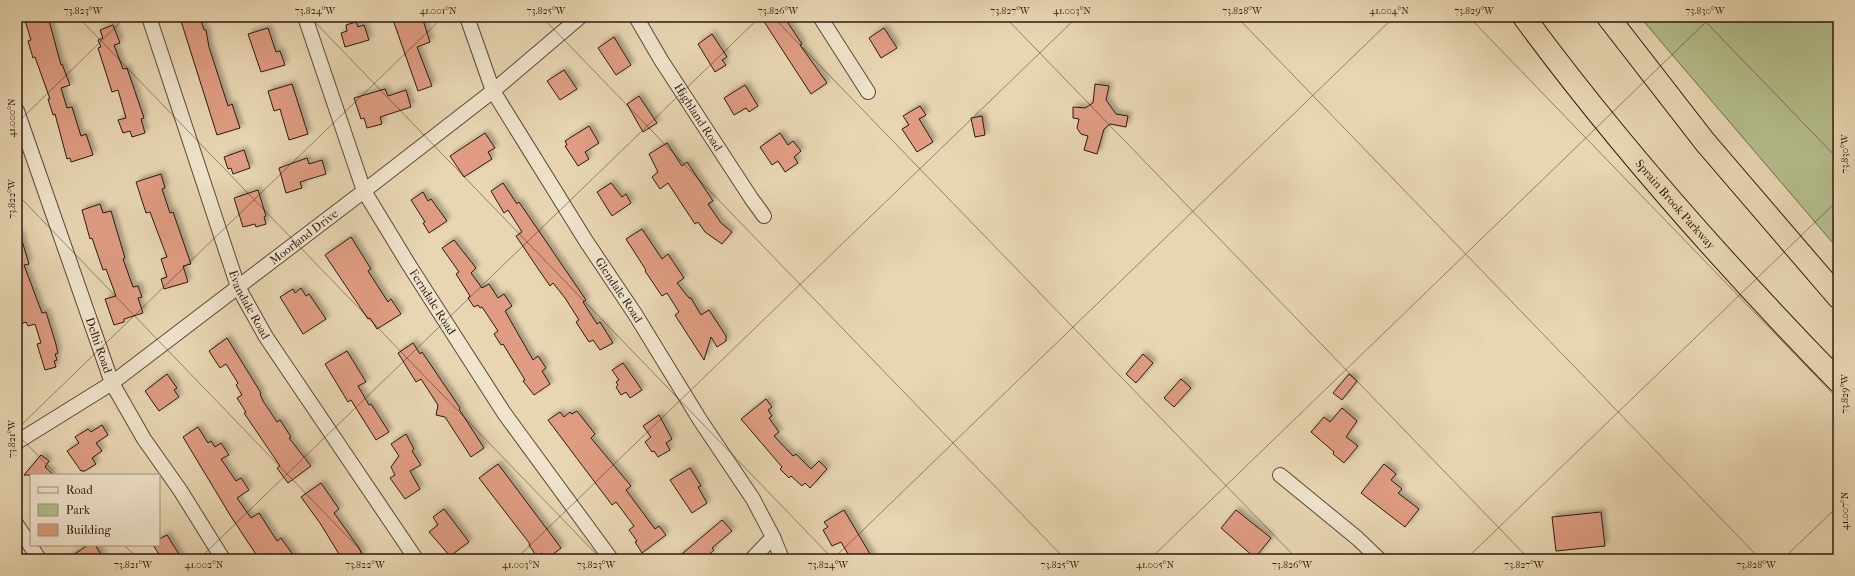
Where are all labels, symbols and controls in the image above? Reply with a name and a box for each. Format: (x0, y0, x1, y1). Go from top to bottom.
text: 73.823°W (64, 5, 103, 17)
text: 73.824°W (295, 5, 336, 17)
text: 41.001°N (419, 5, 457, 17)
text: 73.825°W (527, 5, 567, 17)
text: 73.826°W (758, 5, 799, 17)
text: 73.827°W (990, 5, 1031, 17)
text: 41.003°N (1053, 5, 1091, 17)
text: 73.828°W (1222, 5, 1263, 17)
text: 41.004°N (1369, 5, 1409, 17)
text: 73.829°W (1454, 5, 1495, 17)
text: 73.830°W (1686, 5, 1726, 17)
street label: Highland Road (671, 81, 726, 154)
text: 41.000°N (6, 98, 18, 138)
text: 73.830°W (1839, 133, 1851, 173)
street label: Sprain Brook Parkway (1632, 157, 1719, 253)
text: 73.822°W (6, 178, 18, 219)
street label: Moorland Drive (267, 206, 341, 267)
street label: Glendale Road (592, 255, 646, 326)
street label: Ferndale Road (406, 266, 459, 337)
street label: Evandale Road (226, 268, 273, 342)
street label: Delhi Road (83, 315, 115, 375)
text: 73.829°W (1839, 373, 1851, 414)
text: 73.821°W (6, 419, 18, 458)
legend (30, 474, 160, 546)
text: Road (66, 483, 93, 497)
text: 41.007°N (1839, 491, 1851, 530)
text: Park (66, 503, 91, 517)
text: Building (66, 523, 111, 537)
text: 73.821°W (114, 559, 153, 571)
text: 41.002°N (185, 559, 224, 571)
text: 73.822°W (345, 559, 386, 571)
text: 41.003°N (502, 559, 540, 571)
text: 73.823°W (577, 559, 616, 571)
text: 73.824°W (808, 559, 849, 571)
text: 73.825°W (1041, 559, 1081, 571)
text: 41.005°N (1136, 559, 1174, 571)
text: 73.826°W (1272, 559, 1313, 571)
text: 73.827°W (1504, 559, 1545, 571)
text: 73.828°W (1736, 559, 1777, 571)

